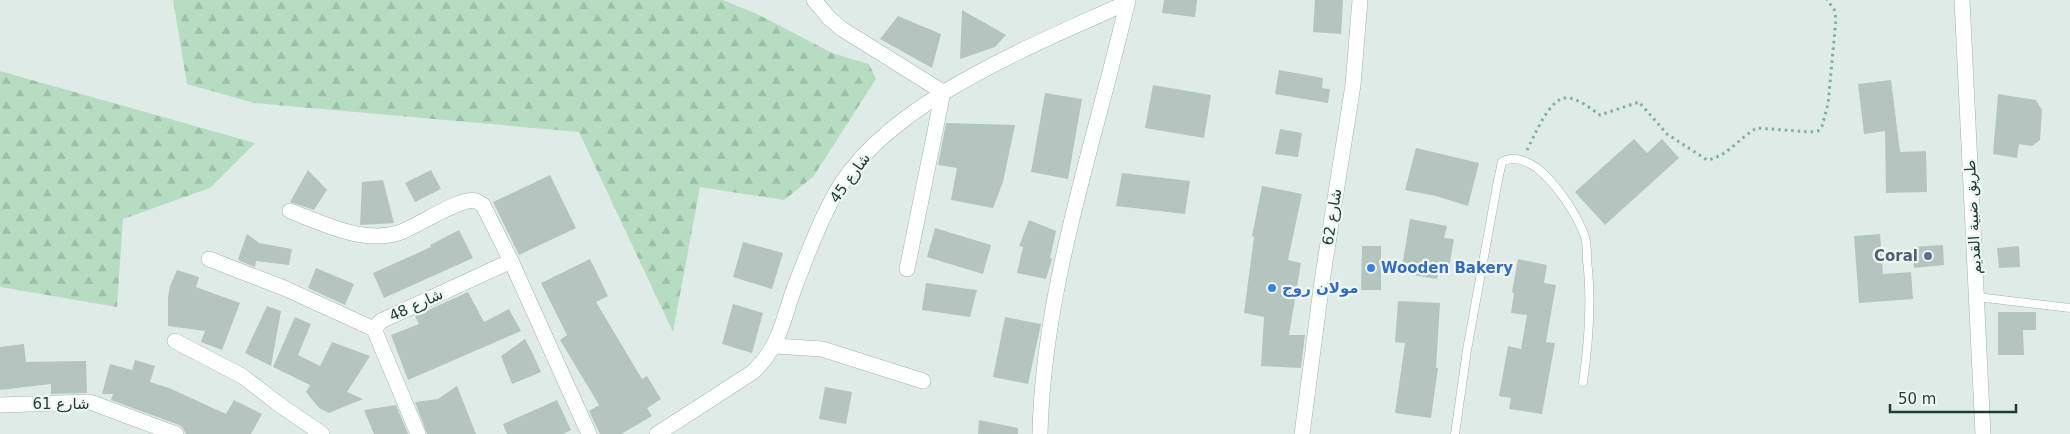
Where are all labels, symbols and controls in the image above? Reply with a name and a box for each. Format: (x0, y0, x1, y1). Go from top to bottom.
street label: شارع 45 (826, 150, 874, 206)
street label: طريق ضبية القديم (1961, 159, 1985, 275)
street label: شارع 62 (1319, 187, 1345, 247)
place label: Coral (1874, 247, 1918, 265)
marker: Coral (1922, 250, 1934, 262)
place label: Wooden Bakery (1381, 259, 1513, 277)
marker: Wooden Bakery (1365, 262, 1377, 274)
place label: مولان روج (1282, 279, 1359, 297)
marker: مولان روج (1266, 282, 1278, 294)
street label: شارع 48 (386, 285, 446, 325)
scale bar (1890, 382, 2016, 414)
text: 50 m (1898, 390, 1936, 408)
street label: شارع 61 (32, 395, 90, 413)

